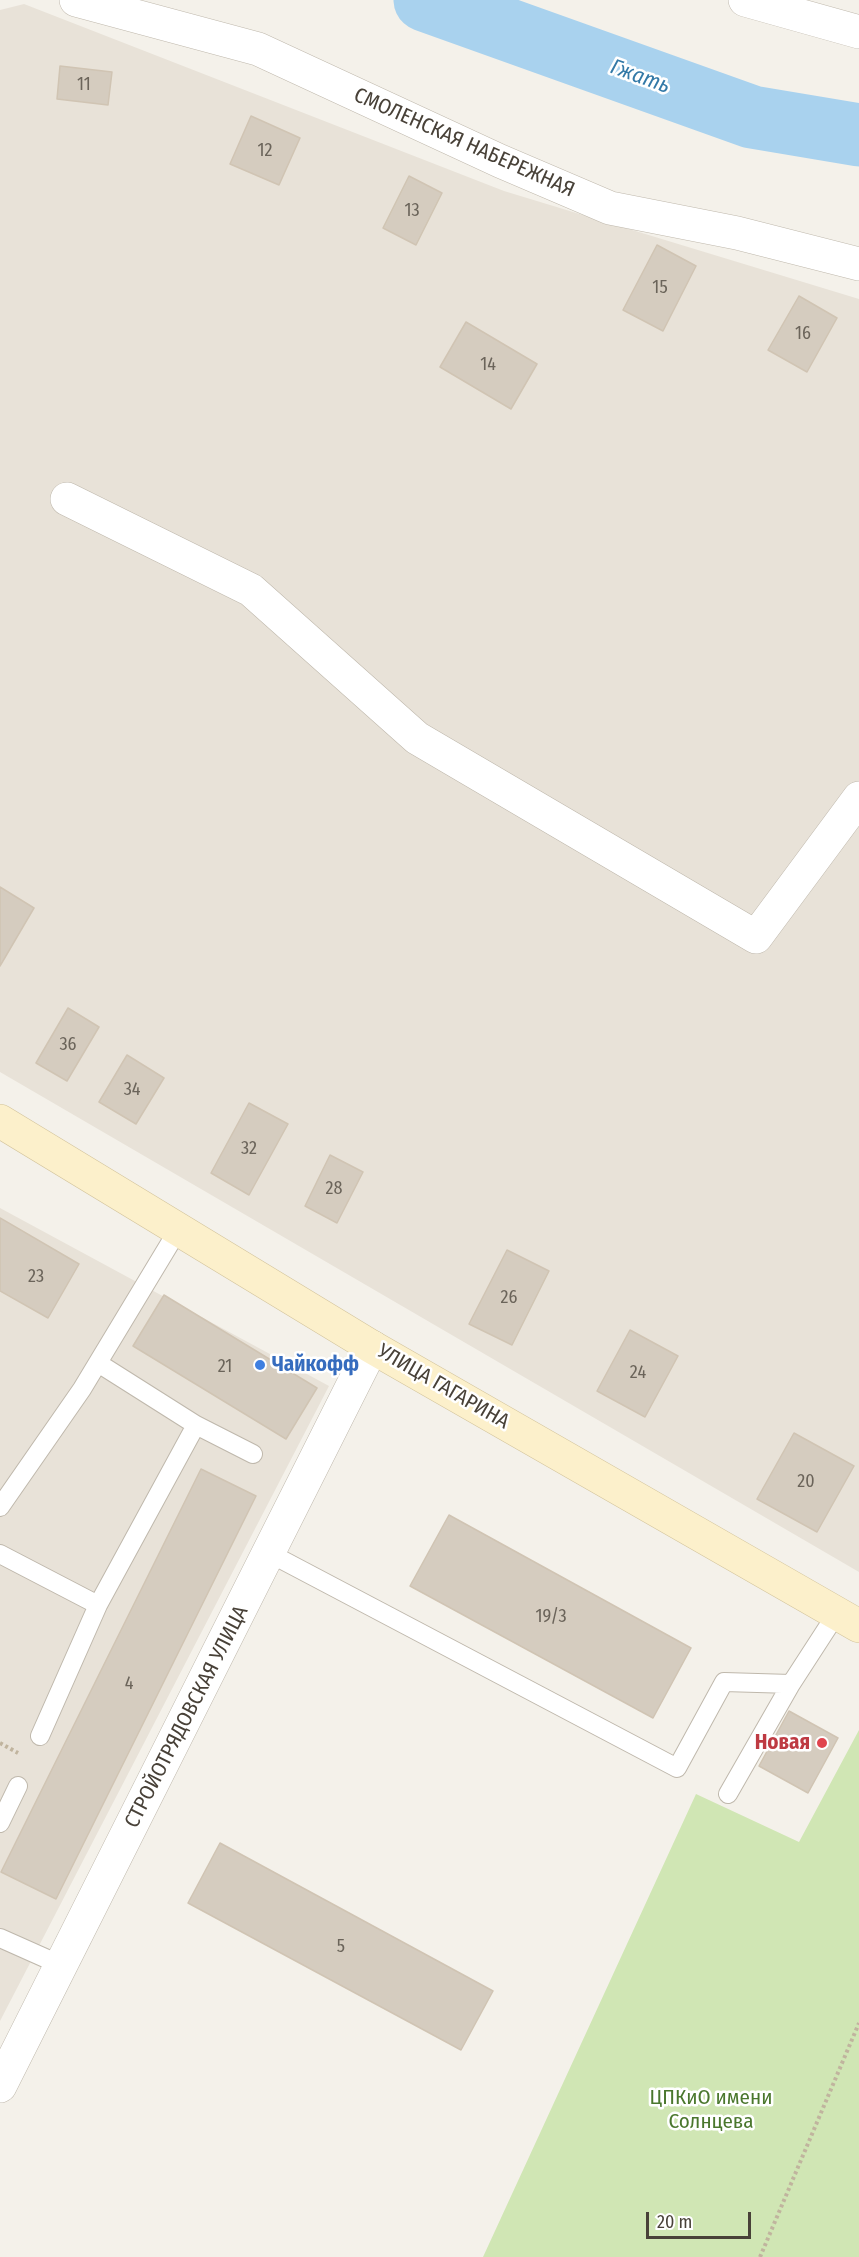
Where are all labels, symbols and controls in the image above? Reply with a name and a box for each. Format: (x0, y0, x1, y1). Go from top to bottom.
water label: Гжать (607, 54, 673, 100)
house number: 11 (77, 74, 91, 96)
street label: СМОЛЕНСКАЯ НАБЕРЕЖНАЯ (350, 83, 578, 203)
house number: 12 (258, 140, 272, 162)
house number: 13 (404, 200, 420, 222)
house number: 15 (652, 277, 668, 299)
house number: 16 (795, 323, 811, 345)
house number: 14 (480, 354, 496, 376)
house number: 36 (59, 1034, 77, 1056)
house number: 34 (124, 1079, 140, 1101)
house number: 32 (241, 1138, 257, 1160)
house number: 28 (326, 1178, 342, 1200)
house number: 23 (28, 1266, 44, 1288)
house number: 26 (501, 1287, 517, 1309)
street label: УЛИЦА ГАГАРИНА (373, 1339, 513, 1435)
place label: Чайкофф (272, 1352, 359, 1378)
house number: 21 (218, 1356, 232, 1378)
marker: Чайкофф (253, 1358, 267, 1372)
house number: 24 (630, 1362, 646, 1384)
house number: 20 (797, 1471, 815, 1493)
street label: СТРОЙОТРЯДОВСКАЯ УЛИЦА (120, 1602, 254, 1832)
house number: 19/3 (535, 1606, 567, 1628)
house number: 4 (125, 1673, 133, 1695)
place label: Новая (755, 1730, 810, 1756)
marker: Новая (815, 1736, 829, 1750)
house number: 5 (337, 1936, 345, 1958)
park label: ЦПКиО имени Солнцева (650, 2085, 772, 2135)
scale bar (649, 2200, 754, 2238)
text: 20 m (657, 2211, 692, 2233)

